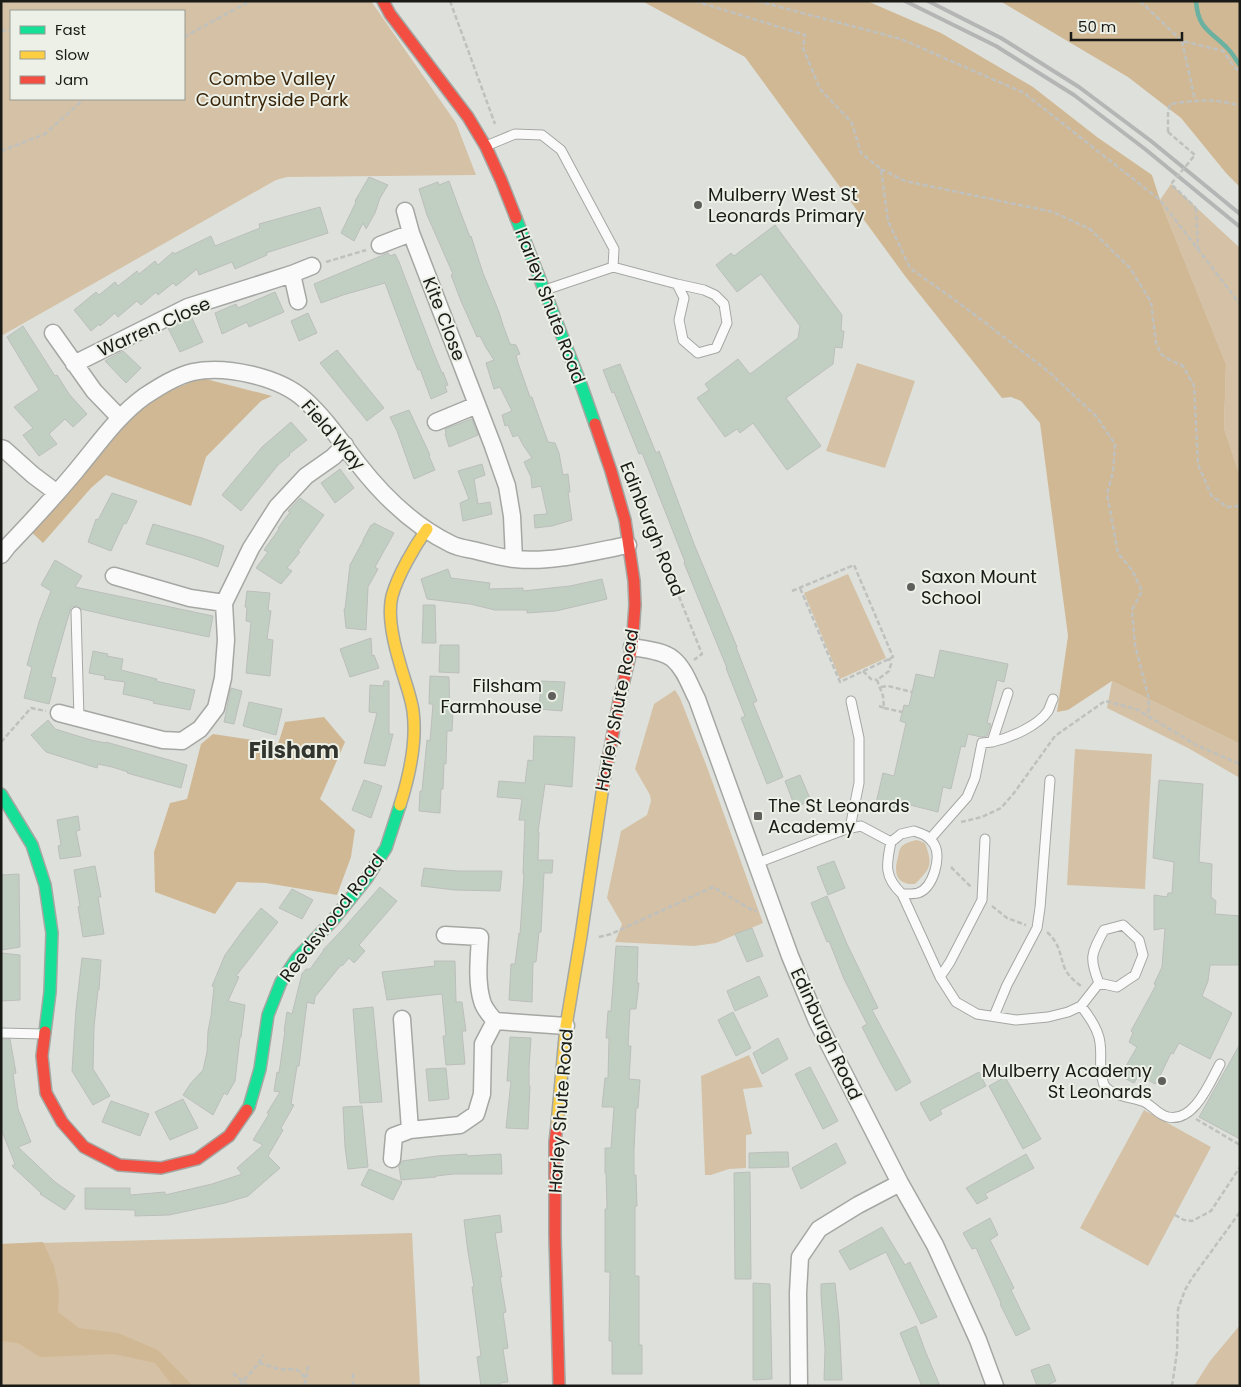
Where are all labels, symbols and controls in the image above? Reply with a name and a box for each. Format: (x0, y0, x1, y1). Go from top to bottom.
legend (10, 10, 185, 100)
scale bar (1071, 10, 1182, 42)
text: 50 m (1078, 16, 1116, 37)
text: Fast (55, 19, 86, 40)
text: Slow (55, 44, 90, 65)
park label: Combe Valley Countryside Park (196, 66, 349, 112)
text: Jam (55, 69, 89, 90)
place label: Mulberry West St Leonards Primary (708, 182, 864, 228)
marker: Mulberry West St Leonards Primary (692, 199, 704, 211)
street label: Harley Shute Road (509, 224, 592, 387)
street label: Kite Close (417, 273, 472, 364)
street label: Warren Close (93, 291, 214, 363)
street label: Field Way (296, 394, 371, 475)
street label: Edinburgh Road (614, 458, 691, 600)
place label: Saxon Mount School (921, 564, 1037, 610)
marker: Saxon Mount School (905, 581, 917, 593)
street label: Harley Shute Road (589, 627, 645, 793)
place label: Filsham Farmhouse (440, 673, 542, 719)
marker: Filsham Farmhouse (546, 690, 558, 702)
district label: Filsham (249, 735, 339, 766)
place label: The St Leonards Academy (768, 793, 910, 839)
marker: The St Leonards Academy (752, 810, 764, 822)
street label: Reedswood Road (274, 848, 390, 987)
street label: Edinburgh Road (785, 964, 868, 1104)
street label: Harley Shute Road (542, 1028, 579, 1194)
place label: Mulberry Academy St Leonards (982, 1058, 1152, 1104)
marker: Mulberry Academy St Leonards (1156, 1075, 1168, 1087)

